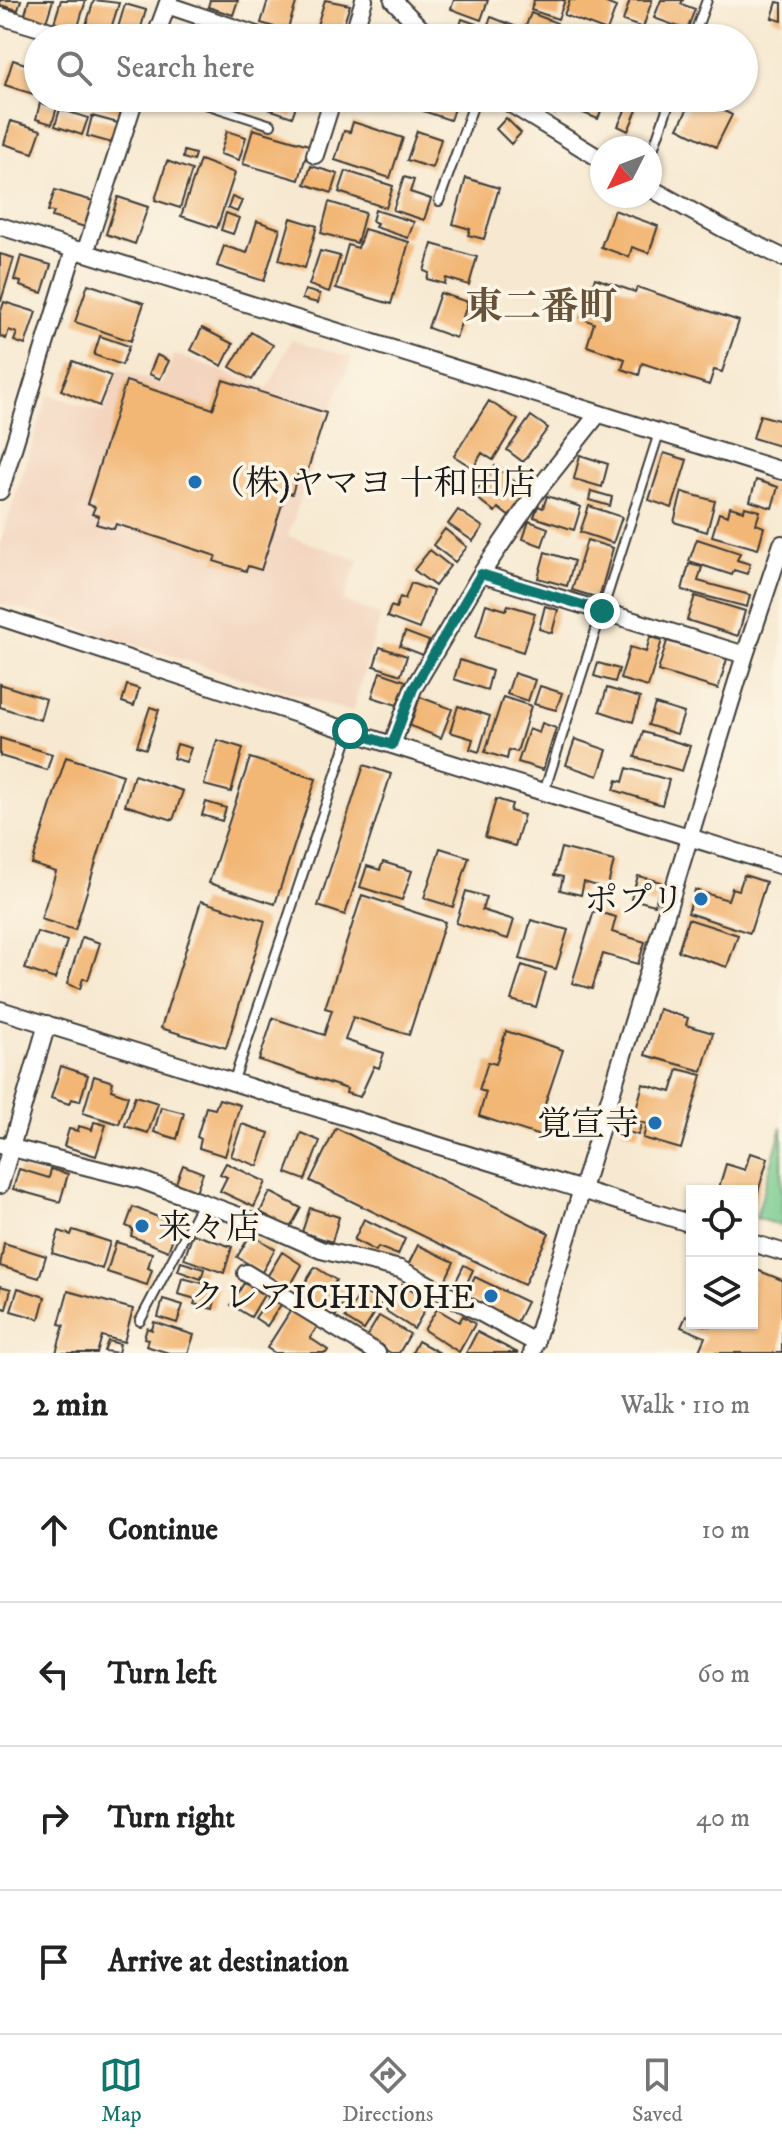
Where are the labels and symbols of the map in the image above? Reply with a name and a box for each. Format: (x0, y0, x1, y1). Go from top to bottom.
north arrow (590, 136, 662, 208)
district label: 東二番町 (465, 284, 617, 332)
place label: （株)ヤマヨ 十和田店 (211, 463, 536, 505)
marker: （株)ヤマヨ 十和田店 (186, 473, 204, 491)
route end (584, 593, 620, 629)
route start (332, 713, 368, 749)
place label: ポプリ (584, 880, 685, 922)
marker: ポプリ (692, 890, 710, 908)
place label: 覚宣寺 (537, 1104, 639, 1146)
marker: 覚宣寺 (646, 1114, 664, 1132)
place label: 来々店 (158, 1207, 260, 1249)
marker: 来々店 (133, 1217, 151, 1235)
place label: クレアICHINOHE (190, 1277, 475, 1319)
marker: クレアICHINOHE (482, 1287, 500, 1305)

